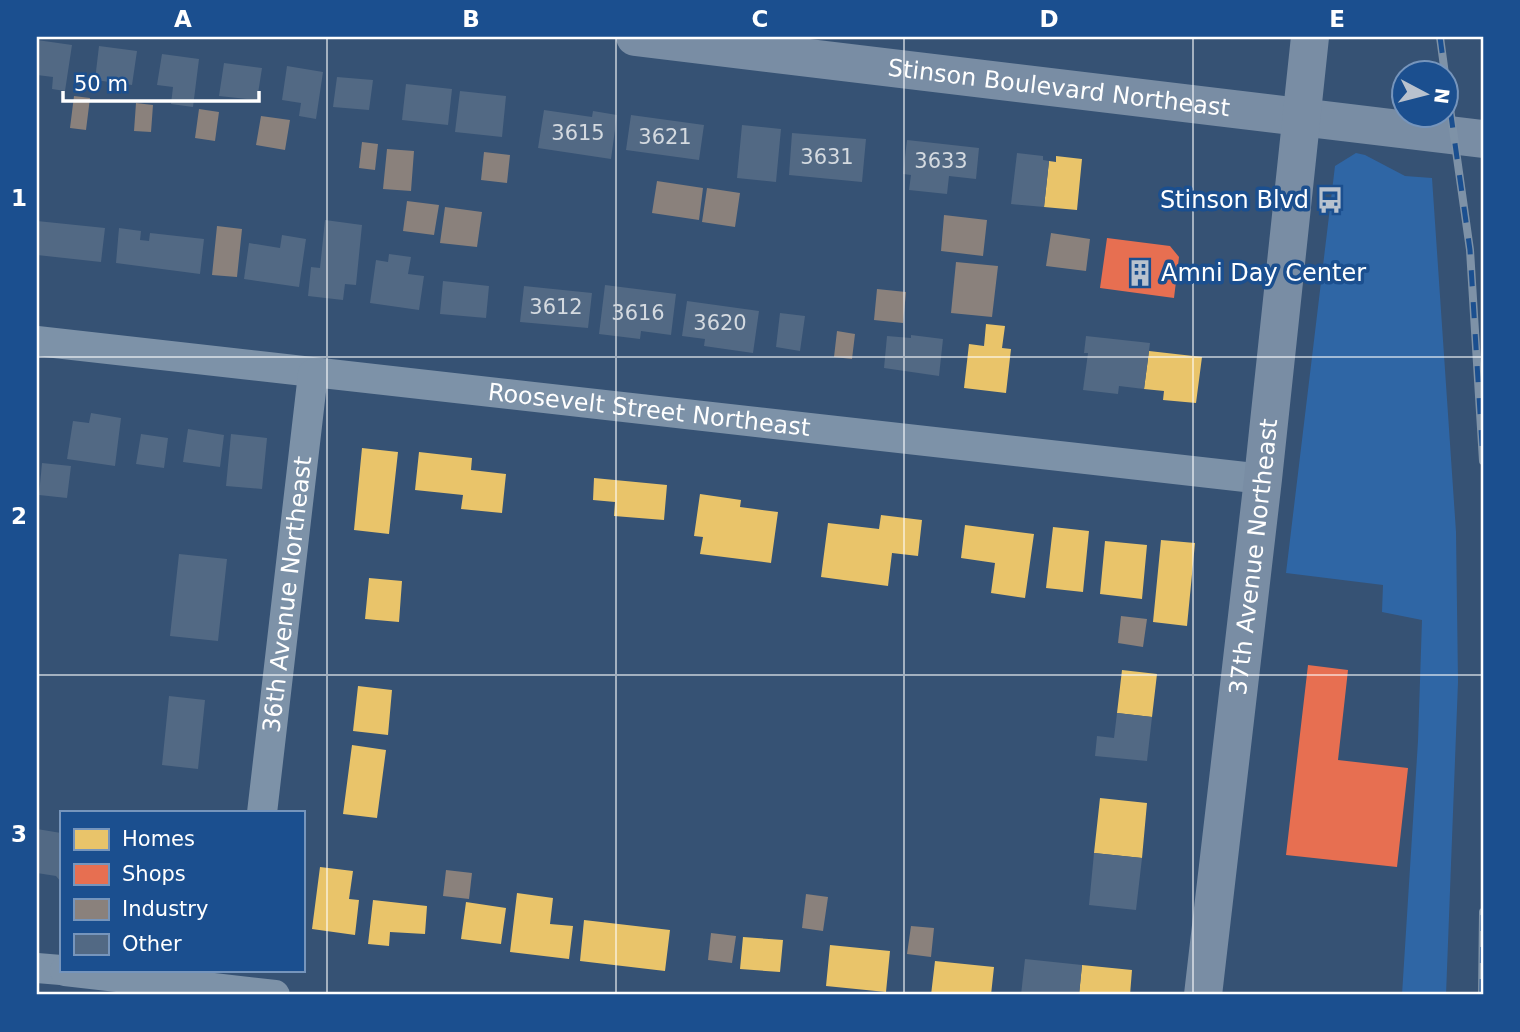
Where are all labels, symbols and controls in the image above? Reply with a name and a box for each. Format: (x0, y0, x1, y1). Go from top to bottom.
text: A (174, 6, 192, 32)
text: B (462, 6, 480, 32)
text: C (752, 6, 768, 32)
text: D (1039, 6, 1059, 32)
text: E (1329, 6, 1345, 32)
street label: Stinson Boulevard Northeast (886, 54, 1232, 122)
scale bar (63, 60, 259, 104)
north arrow (1390, 60, 1460, 130)
text: 50 m (74, 72, 128, 96)
text: N (1430, 87, 1454, 105)
house number: 3615 (551, 121, 605, 145)
house number: 3621 (638, 125, 692, 149)
house number: 3631 (800, 145, 854, 169)
house number: 3633 (914, 149, 968, 173)
text: 1 (11, 185, 27, 211)
bus stop icon: Stinson Blvd (1315, 185, 1345, 215)
place label: Stinson Blvd (1160, 186, 1309, 214)
building icon: Amni Day Center (1125, 258, 1155, 288)
place label: Amni Day Center (1161, 259, 1366, 287)
house number: 3612 (529, 295, 583, 319)
house number: 3616 (611, 301, 665, 325)
house number: 3620 (693, 311, 747, 335)
street label: Roosevelt Street Northeast (487, 378, 812, 442)
street label: 37th Avenue Northeast (1224, 417, 1283, 697)
street label: 36th Avenue Northeast (257, 455, 317, 734)
text: 2 (11, 503, 27, 529)
legend (60, 811, 304, 972)
text: 3 (11, 821, 27, 847)
text: Homes (122, 827, 195, 851)
text: Shops (122, 862, 186, 886)
text: Industry (122, 897, 208, 921)
text: Other (122, 932, 182, 956)

